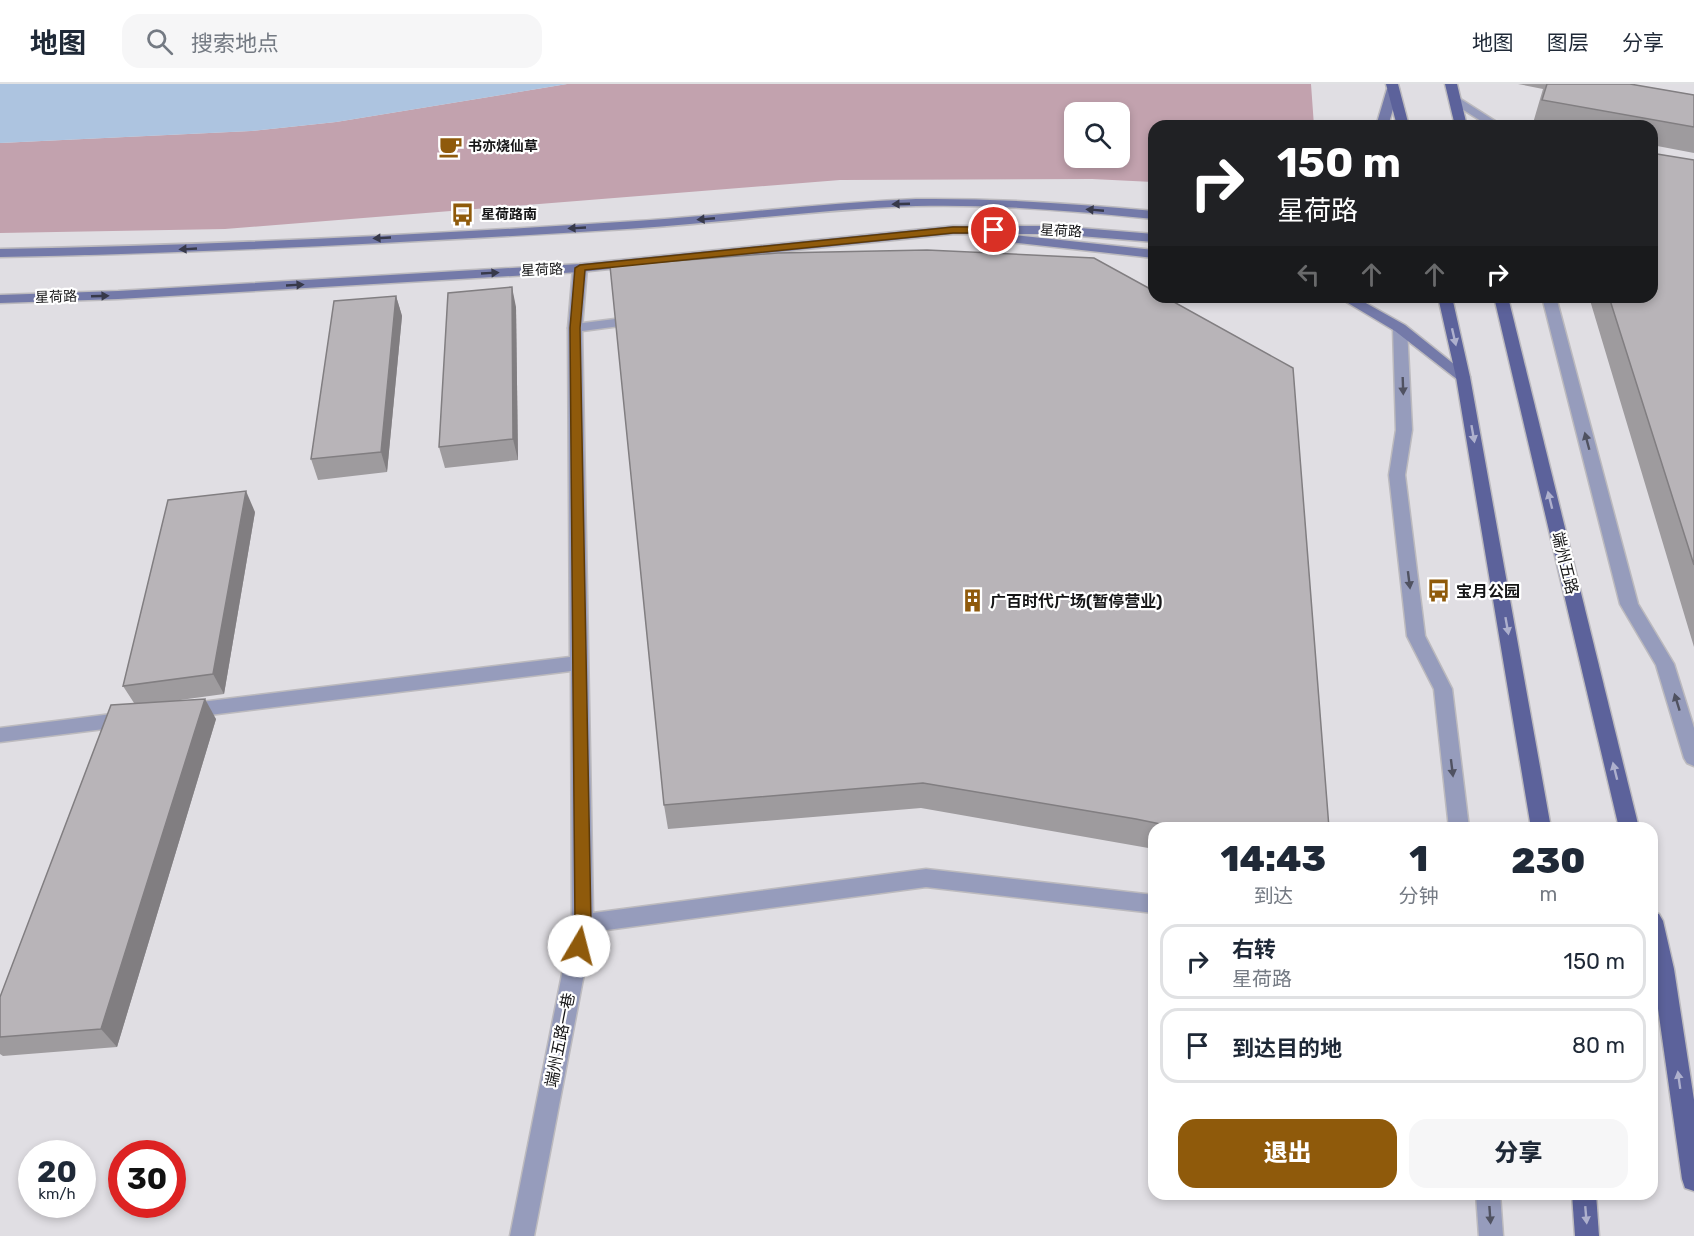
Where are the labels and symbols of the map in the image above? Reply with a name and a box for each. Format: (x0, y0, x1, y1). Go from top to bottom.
cafe icon: 书亦烧仙草 (437, 133, 463, 159)
place label: 书亦烧仙草 (468, 138, 538, 155)
one-way arrow (891, 199, 910, 208)
bus stop icon: 星荷路南 (450, 201, 476, 227)
pin (968, 204, 1019, 255)
one-way arrow (1086, 205, 1105, 215)
place label: 星荷路南 (481, 206, 537, 223)
one-way arrow (697, 214, 716, 224)
street label: 星荷路 (1040, 221, 1082, 241)
one-way arrow (567, 224, 586, 233)
one-way arrow (373, 234, 392, 243)
one-way arrow (178, 244, 197, 253)
street label: 星荷路 (521, 260, 563, 280)
one-way arrow (480, 268, 499, 278)
one-way arrow (286, 280, 305, 289)
street label: 星荷路 (35, 288, 77, 306)
one-way arrow (91, 291, 110, 300)
one-way arrow (1450, 328, 1459, 347)
one-way arrow (1398, 377, 1407, 396)
one-way arrow (1469, 425, 1478, 444)
one-way arrow (1581, 431, 1591, 450)
one-way arrow (1544, 491, 1554, 509)
street label: 端州五路 (1548, 530, 1582, 596)
one-way arrow (1405, 571, 1414, 590)
bus stop icon: 宝月公园 (1425, 578, 1451, 604)
place label: 宝月公园 (1456, 582, 1520, 601)
building icon: 广百时代广场(暂停营业) (959, 588, 985, 614)
place label: 广百时代广场(暂停营业) (990, 592, 1162, 611)
one-way arrow (1502, 617, 1511, 636)
one-way arrow (1672, 693, 1681, 711)
one-way arrow (1447, 758, 1457, 777)
one-way arrow (1610, 762, 1620, 780)
position arrow (547, 914, 611, 978)
street label: 端州五路一巷 (542, 991, 578, 1089)
one-way arrow (1675, 1070, 1684, 1089)
speed limit sign: 30 (108, 1140, 186, 1218)
one-way arrow (1485, 1206, 1494, 1225)
one-way arrow (1581, 1206, 1590, 1225)

